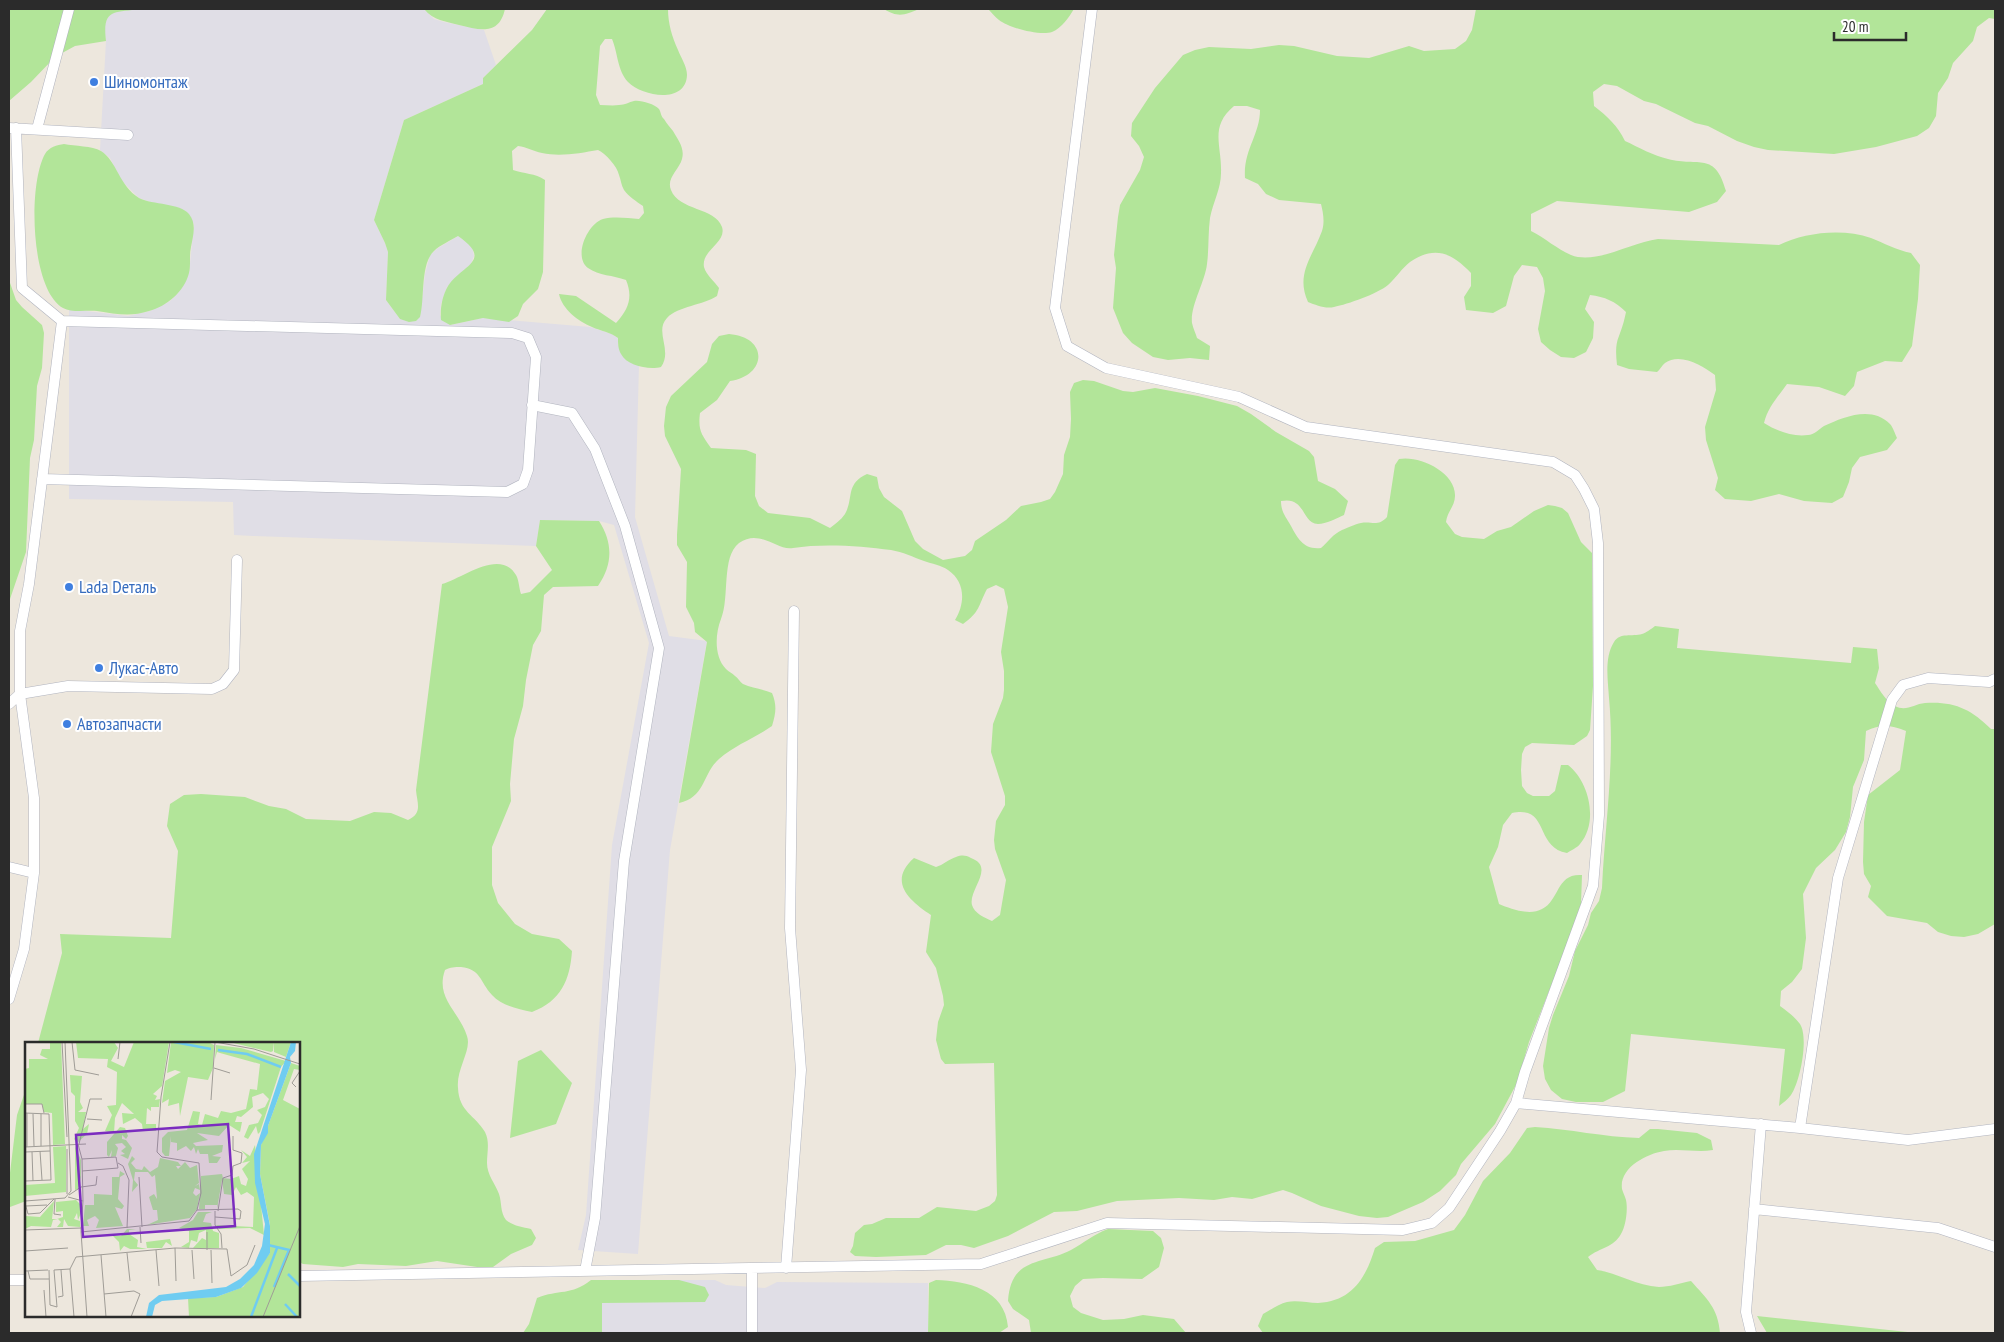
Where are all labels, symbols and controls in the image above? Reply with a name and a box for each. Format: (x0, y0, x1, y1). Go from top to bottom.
scale bar (1834, 10, 1906, 42)
text: 20 m (1842, 17, 1868, 36)
place label: Шиномонтаж (104, 70, 188, 93)
marker: Шиномонтаж (88, 76, 100, 88)
place label: Lada Dеталь (79, 575, 156, 598)
marker: Lada Dеталь (63, 581, 75, 593)
place label: Лукас-Авто (108, 656, 179, 679)
marker: Лукас-Авто (93, 662, 105, 674)
place label: Автозапчасти (77, 712, 162, 735)
marker: Автозапчасти (61, 718, 73, 730)
inset map (25, 1042, 300, 1317)

